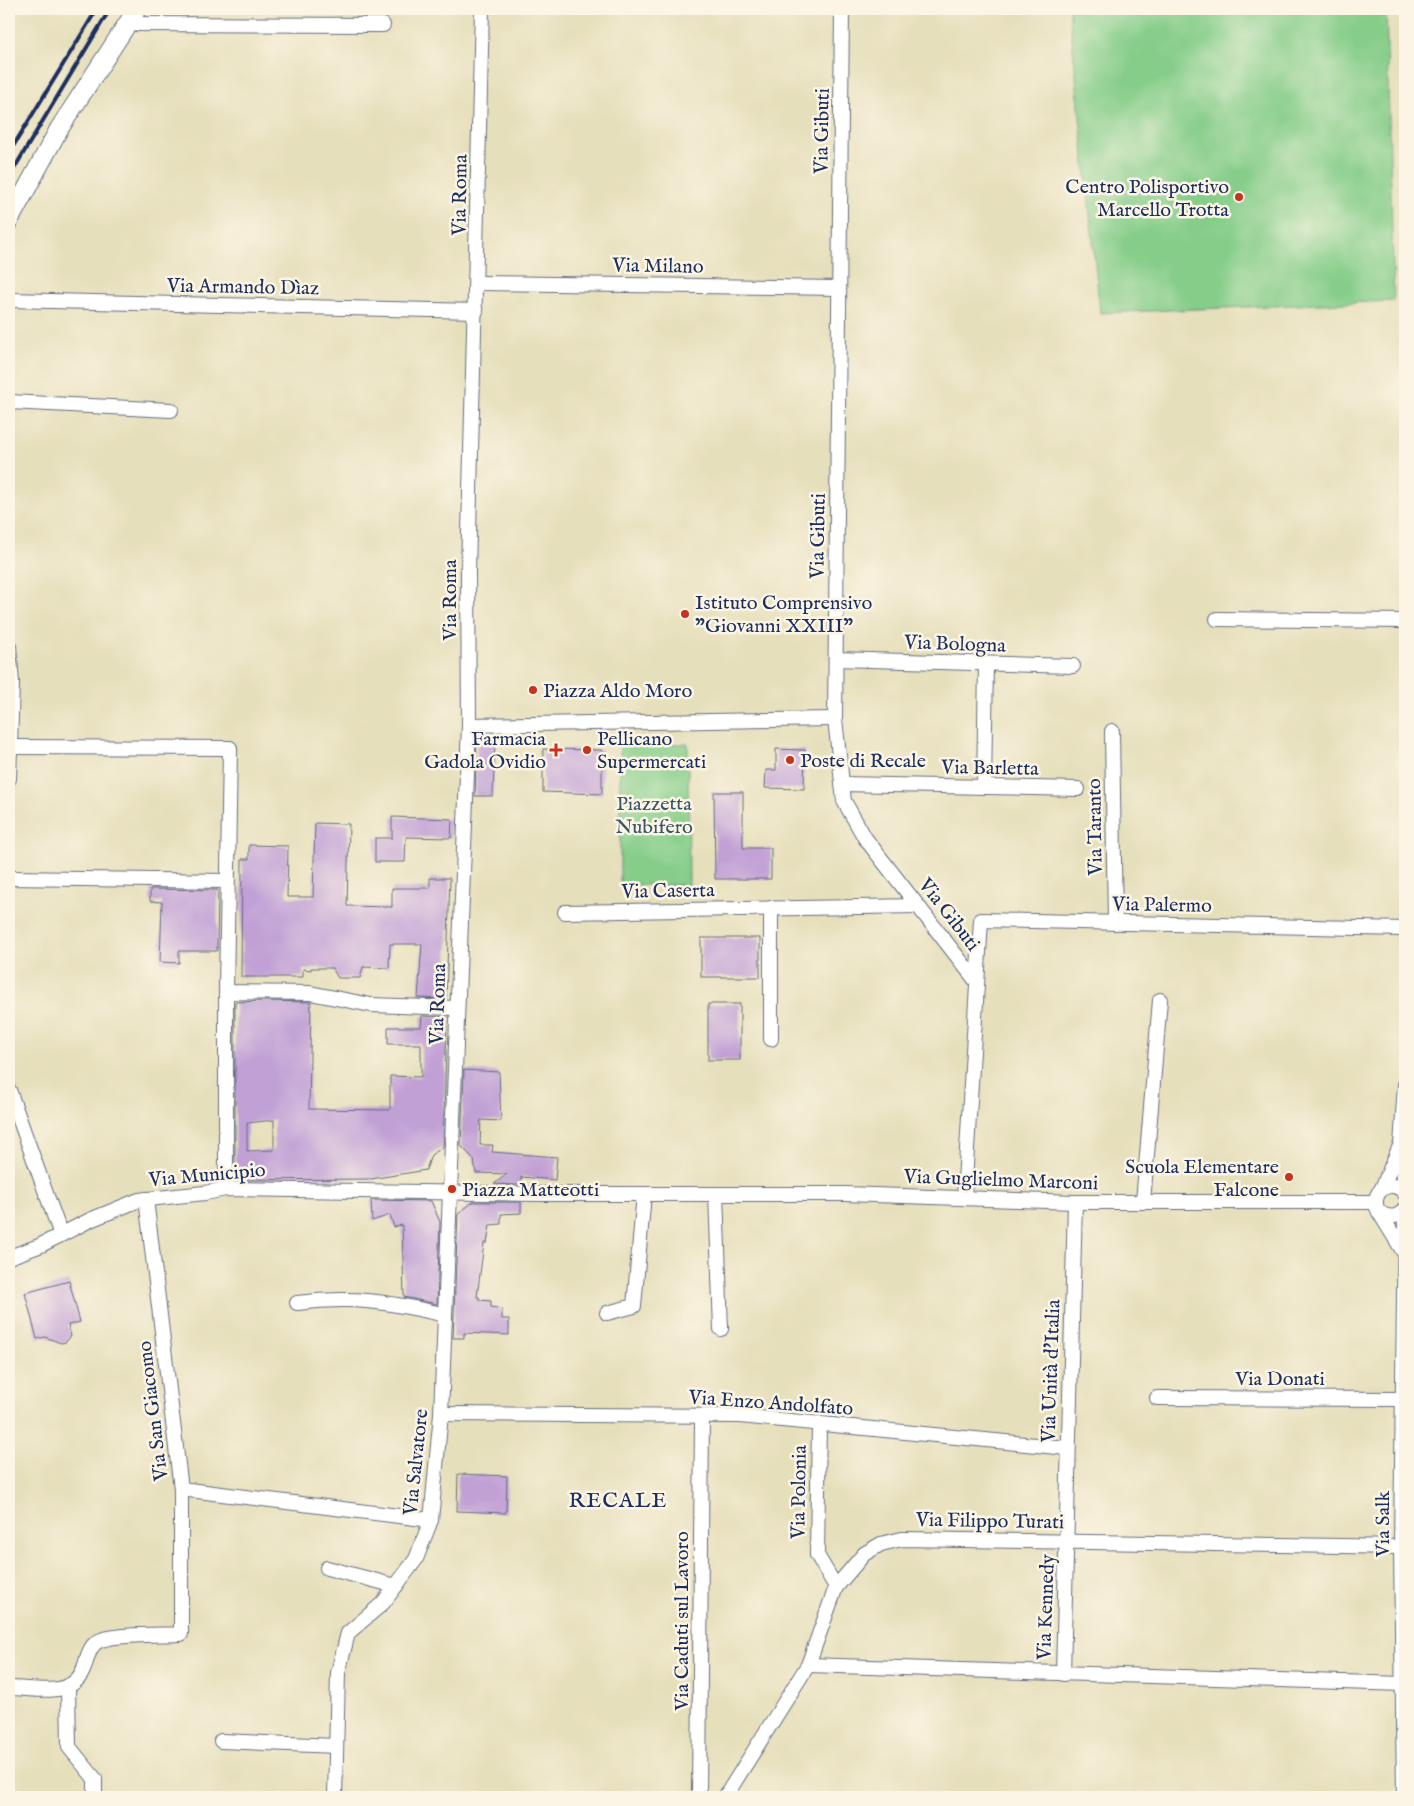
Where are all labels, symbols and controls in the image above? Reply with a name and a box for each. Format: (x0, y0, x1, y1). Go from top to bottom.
street label: Via Gibuti (809, 88, 836, 175)
street label: Via Roma (447, 154, 474, 237)
place label: Centro Polisportivo Marcello Trotta (1065, 175, 1229, 223)
marker: Centro Polisportivo Marcello Trotta (1233, 191, 1245, 203)
street label: Via Milano (611, 253, 704, 280)
street label: Via Armando Dìaz (166, 274, 319, 301)
street label: Via Gibuti (805, 493, 832, 580)
street label: Via Roma (438, 559, 463, 642)
place label: Istituto Comprensivo "Giovanni XXIII" (695, 591, 872, 639)
marker: Istituto Comprensivo "Giovanni XXIII" (679, 608, 691, 620)
street label: Via Bologna (903, 630, 1007, 659)
place label: Piazza Aldo Moro (543, 679, 692, 704)
marker: Piazza Aldo Moro (527, 684, 539, 696)
place label: Farmacia Gadola Ovidio (424, 727, 546, 775)
place label: Pellicano Supermercati (597, 727, 706, 775)
marker: Farmacia Gadola Ovidio (550, 744, 562, 756)
marker: Pellicano Supermercati (581, 744, 593, 756)
place label: Poste di Recale (800, 749, 926, 774)
marker: Poste di Recale (784, 754, 796, 766)
street label: Via Barletta (940, 755, 1039, 782)
street label: Via Taranto (1082, 778, 1109, 877)
park label: Piazzetta Nubifero (615, 792, 693, 840)
street label: Via Gibuti (912, 873, 985, 956)
street label: Via Caserta (620, 878, 715, 905)
street label: Via Palermo (1111, 892, 1212, 919)
street label: Via Roma (425, 963, 452, 1046)
place label: Scuola Elementare Falcone (1125, 1155, 1279, 1203)
street label: Via Municipio (147, 1158, 267, 1193)
street label: Via Guglielmo Marconi (902, 1165, 1099, 1196)
marker: Scuola Elementare Falcone (1283, 1171, 1295, 1183)
place label: Piazza Matteotti (462, 1178, 599, 1203)
marker: Piazza Matteotti (446, 1183, 458, 1195)
street label: Via Unità d'Italia (1036, 1299, 1067, 1444)
street label: Via San Giacomo (132, 1339, 175, 1483)
street label: Via Donati (1234, 1367, 1325, 1392)
street label: Via Enzo Andolfato (687, 1385, 854, 1422)
street label: Via Salvatore (398, 1408, 435, 1518)
street label: Via Polonia (786, 1444, 813, 1540)
district label: RECALE (568, 1487, 668, 1515)
street label: Via Salk (1371, 1490, 1396, 1558)
street label: Via Filippo Turati (915, 1508, 1064, 1535)
street label: Via Caduti sul Lavoro (670, 1531, 695, 1712)
street label: Via Kennedy (1032, 1554, 1061, 1661)

